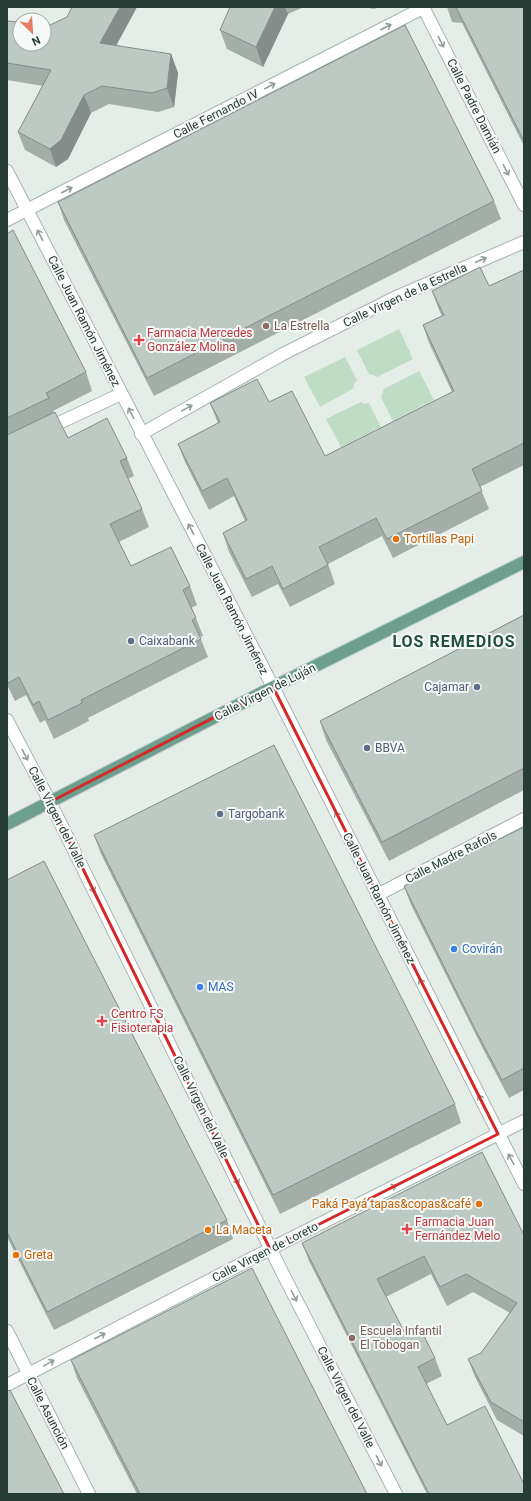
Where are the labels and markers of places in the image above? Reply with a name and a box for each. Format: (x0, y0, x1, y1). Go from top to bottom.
place label: La Estrella (274, 319, 330, 333)
marker: La Estrella (261, 321, 271, 331)
place label: Farmacia Mercedes González Molina (147, 326, 253, 354)
marker: Farmacia Mercedes González Molina (134, 335, 144, 345)
place label: Tortillas Papi (404, 532, 474, 546)
marker: Tortillas Papi (391, 534, 401, 544)
place label: Caixabank (139, 634, 196, 648)
marker: Caixabank (126, 636, 136, 646)
place label: Cajamar (424, 680, 469, 694)
marker: Cajamar (472, 682, 482, 692)
place label: BBVA (375, 741, 405, 755)
marker: BBVA (362, 743, 372, 753)
place label: Targobank (228, 807, 285, 821)
marker: Targobank (215, 809, 225, 819)
place label: Covirán (462, 942, 502, 956)
marker: Covirán (449, 944, 459, 954)
place label: MAS (208, 980, 234, 994)
marker: MAS (195, 982, 205, 992)
place label: Centro FS Fisioterapia (111, 1007, 173, 1035)
marker: Centro FS Fisioterapia (96, 1015, 108, 1027)
place label: Paká Payá tapas&copas&café (312, 1197, 471, 1211)
marker: Paká Payá tapas&copas&café (474, 1199, 484, 1209)
place label: Farmacia Juan Fernández Melo (415, 1215, 501, 1243)
place label: La Maceta (216, 1223, 272, 1237)
marker: Farmacia Juan Fernández Melo (402, 1224, 412, 1234)
marker: La Maceta (203, 1225, 213, 1235)
place label: Greta (24, 1248, 53, 1262)
marker: Greta (11, 1250, 21, 1260)
place label: Escuela Infantil El Tobogan (360, 1324, 442, 1352)
marker: Escuela Infantil El Tobogan (347, 1333, 357, 1343)

